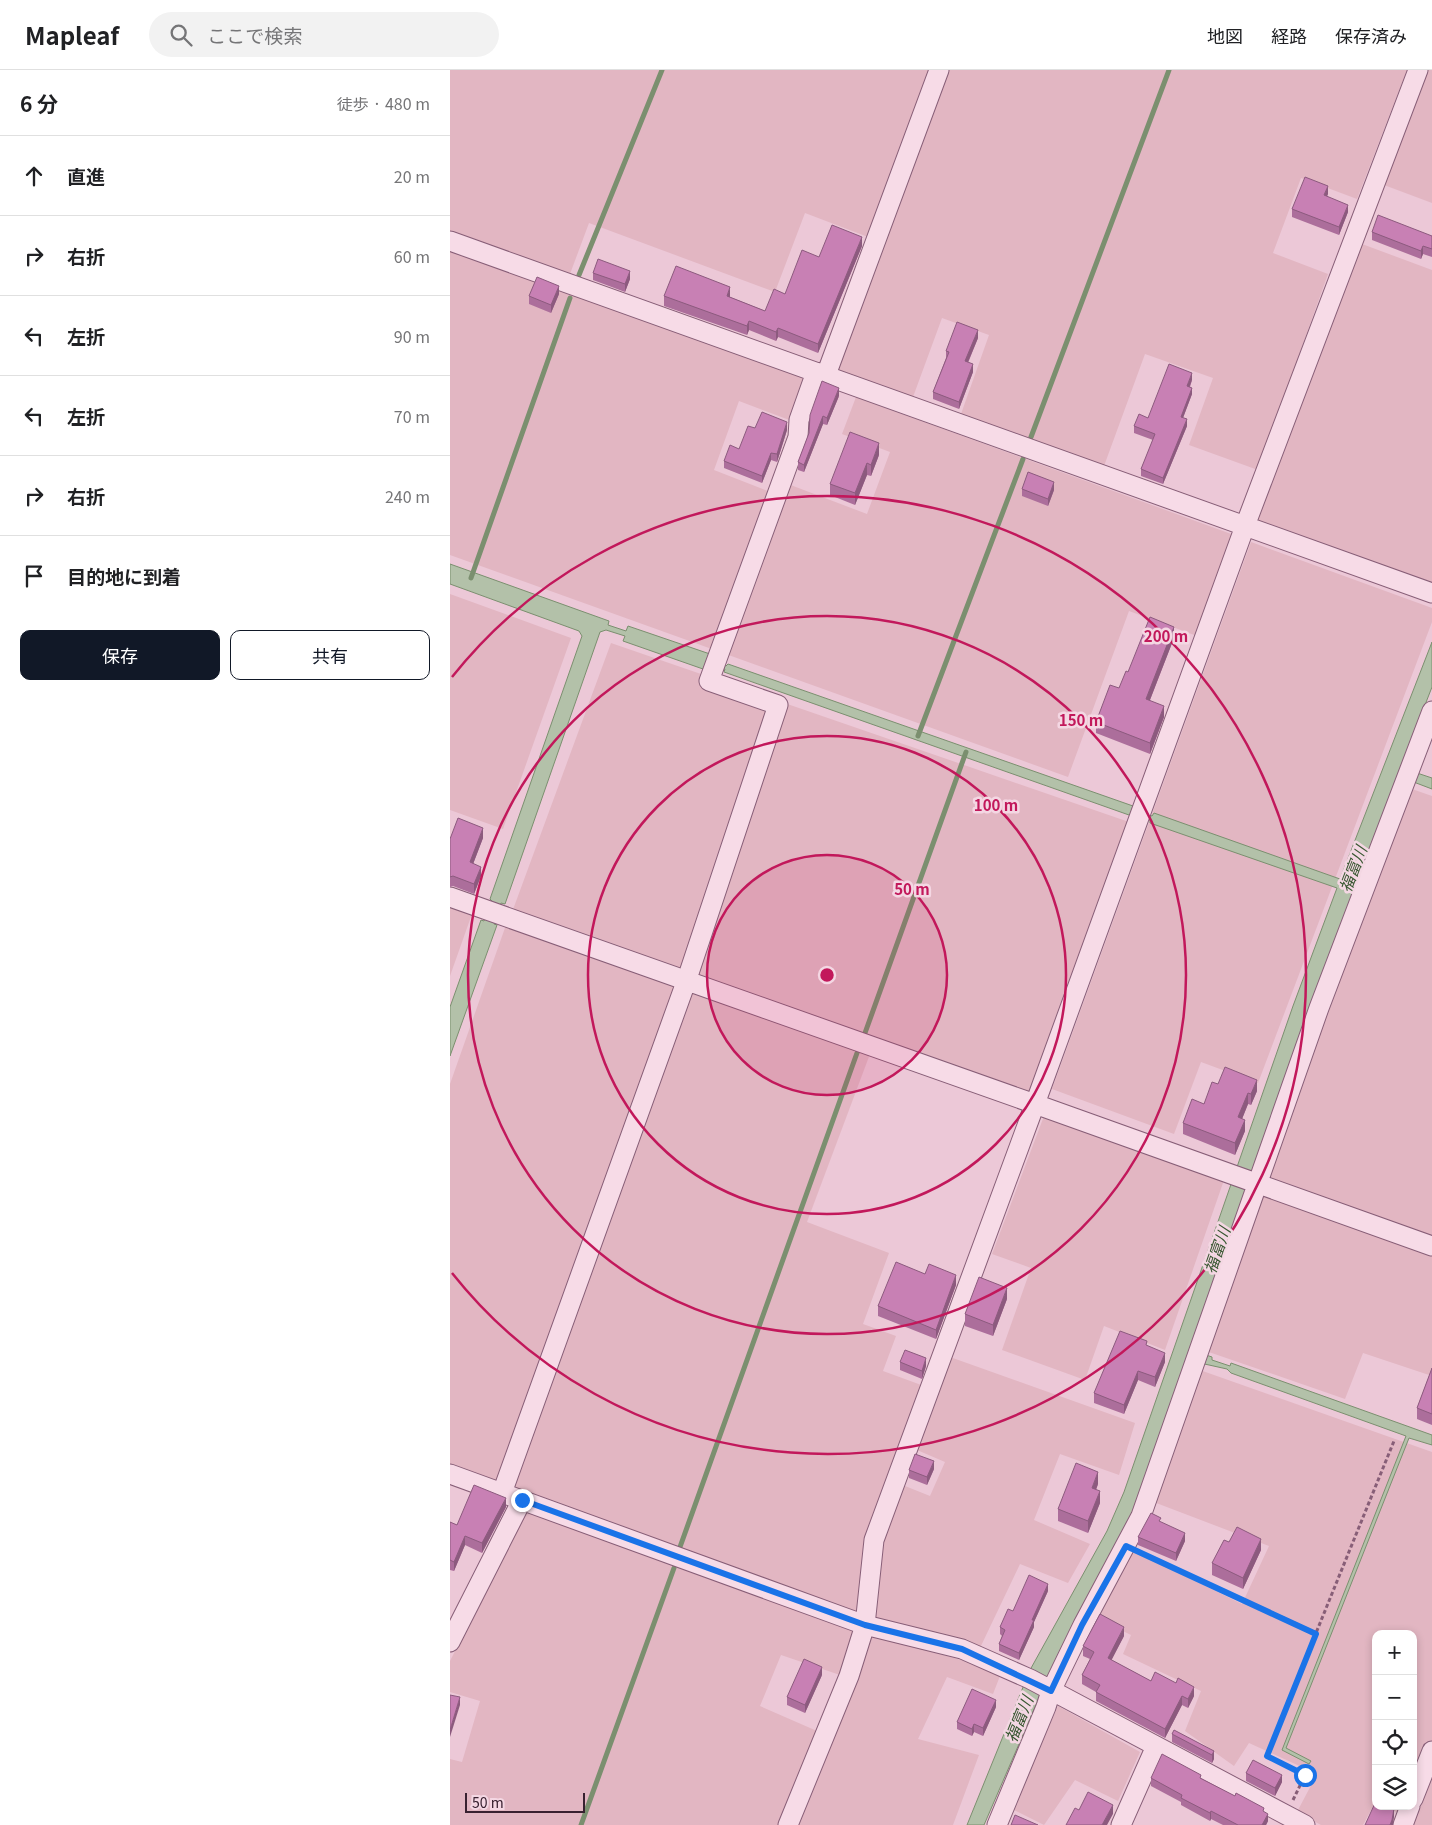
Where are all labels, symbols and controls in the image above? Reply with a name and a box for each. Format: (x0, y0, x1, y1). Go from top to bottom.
search box (149, 12, 499, 57)
text: Mapleaf (25, 17, 119, 52)
icon: search (167, 21, 195, 49)
text: ここで検索 (207, 21, 302, 48)
text: 地図 (1207, 22, 1243, 48)
text: 経路 (1271, 22, 1307, 48)
text: 保存済み (1335, 22, 1407, 48)
text: 6 分 (20, 88, 58, 118)
text: 徒歩 · 480 m (337, 91, 430, 115)
icon: ahead (20, 162, 48, 190)
text: 直進 (67, 162, 105, 189)
text: 20 m (394, 164, 430, 188)
icon: right (20, 242, 48, 270)
text: 右折 (67, 242, 105, 269)
text: 60 m (394, 244, 430, 268)
icon: left (20, 322, 48, 350)
text: 左折 (67, 322, 105, 349)
text: 90 m (394, 324, 430, 348)
icon: left (20, 402, 48, 430)
text: 左折 (67, 402, 105, 429)
text: 70 m (394, 404, 430, 428)
icon: right (20, 482, 48, 510)
text: 右折 (67, 482, 105, 509)
text: 240 m (385, 484, 430, 508)
icon: arrive (20, 562, 48, 590)
text: 目的地に到着 (67, 562, 181, 589)
text: 200 m (1144, 625, 1188, 646)
button: 保存 (20, 630, 220, 680)
button: 共有 (230, 630, 430, 680)
text: 150 m (1059, 709, 1103, 730)
text: 100 m (974, 794, 1018, 815)
water label: 福富川 (1332, 840, 1373, 895)
text: 50 m (894, 878, 930, 899)
centre of rings (818, 966, 836, 984)
water label: 福富川 (1197, 1221, 1236, 1276)
route end (511, 1489, 534, 1512)
map controls (1372, 1630, 1417, 1810)
button: + (1372, 1630, 1417, 1675)
button: − (1372, 1675, 1417, 1720)
water label: 福富川 (998, 1690, 1039, 1745)
button: locate (1372, 1720, 1417, 1765)
route start (1294, 1764, 1317, 1787)
button: layers (1372, 1765, 1417, 1810)
scale bar (465, 1790, 585, 1813)
text: 50 m (472, 1792, 504, 1812)

